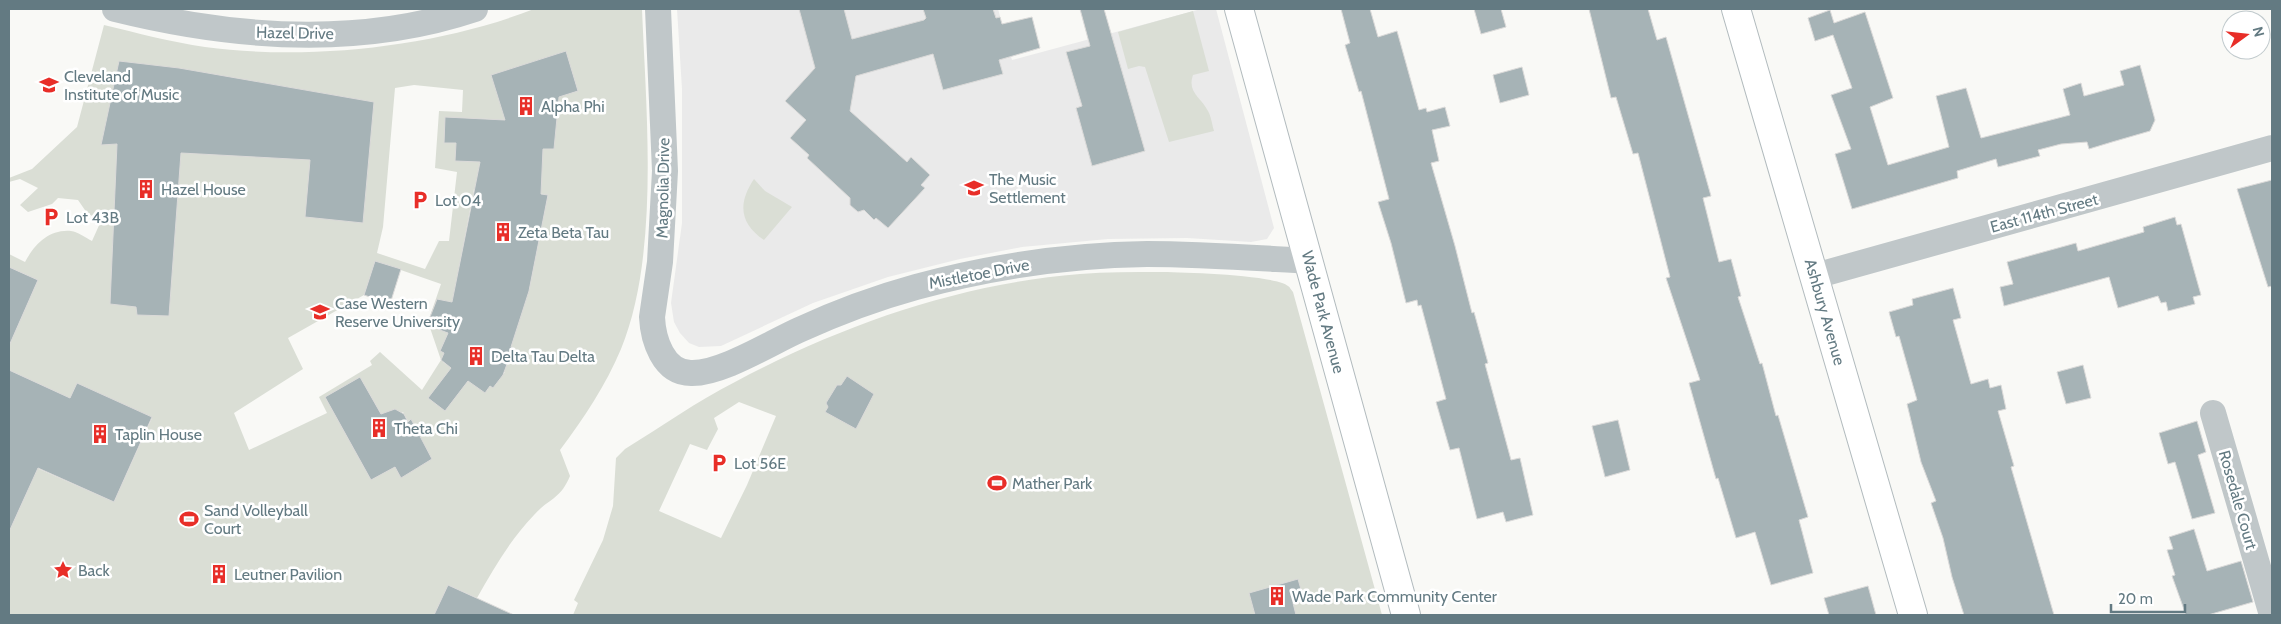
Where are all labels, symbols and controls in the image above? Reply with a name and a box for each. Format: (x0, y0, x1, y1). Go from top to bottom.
north arrow (2221, 10, 2271, 60)
street label: Hazel Drive (256, 23, 334, 43)
text: N (2249, 25, 2269, 39)
place label: Cleveland Institute of Music (64, 67, 179, 104)
school or university icon: Cleveland Institute of Music (38, 74, 60, 96)
building icon: Alpha Phi (515, 95, 537, 117)
place label: Alpha Phi (541, 97, 605, 116)
street label: Magnolia Drive (653, 138, 673, 238)
place label: The Music Settlement (989, 170, 1066, 207)
school or university icon: The Music Settlement (963, 177, 985, 199)
building icon: Hazel House (135, 178, 157, 200)
place label: Hazel House (161, 180, 246, 199)
parking icon: Lot 04 (409, 189, 431, 211)
street label: East 114th Street (1988, 189, 2100, 236)
place label: Lot 04 (435, 191, 481, 210)
parking icon: Lot 43B (40, 206, 62, 228)
place label: Lot 43B (66, 208, 119, 227)
building icon: Zeta Beta Tau (492, 221, 514, 243)
place label: Zeta Beta Tau (518, 223, 609, 242)
street label: Wade Park Avenue (1298, 249, 1348, 375)
street label: Mistletoe Drive (927, 255, 1031, 293)
street label: Ashbury Avenue (1801, 257, 1849, 367)
place label: Case Western Reserve University (335, 294, 460, 331)
school or university icon: Case Western Reserve University (309, 301, 331, 323)
building icon: Delta Tau Delta (465, 345, 487, 367)
place label: Delta Tau Delta (491, 347, 595, 366)
building icon: Theta Chi (368, 417, 390, 439)
place label: Theta Chi (394, 419, 458, 438)
building icon: Taplin House (89, 423, 111, 445)
place label: Taplin House (115, 425, 202, 444)
street label: Rosedale Court (2215, 448, 2261, 552)
parking icon: Lot 56E (708, 452, 730, 474)
place label: Lot 56E (734, 454, 786, 473)
sports icon: Mather Park (986, 472, 1008, 494)
place label: Mather Park (1012, 474, 1093, 493)
place label: Sand Volleyball Court (204, 501, 308, 538)
sports icon: Sand Volleyball Court (178, 508, 200, 530)
place icon: Back (52, 559, 74, 581)
place label: Back (78, 561, 110, 580)
building icon: Leutner Pavilion (208, 563, 230, 585)
place label: Leutner Pavilion (234, 565, 342, 584)
scale bar (2111, 582, 2185, 614)
building icon: Wade Park Community Center (1266, 585, 1288, 607)
place label: Wade Park Community Center (1292, 587, 1498, 606)
text: 20 m (2118, 590, 2153, 608)

